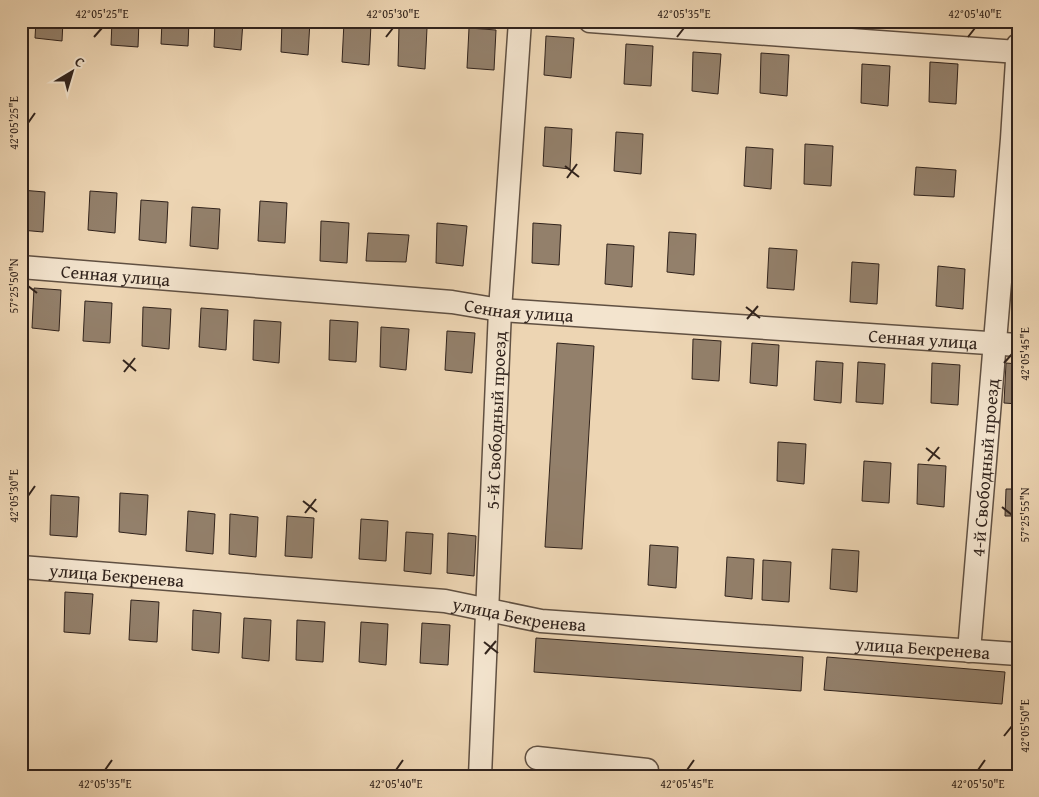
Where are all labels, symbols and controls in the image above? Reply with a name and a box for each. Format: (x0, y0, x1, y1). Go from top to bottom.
text: 42°05'25"E (75, 5, 129, 22)
text: 42°05'30"E (366, 5, 420, 22)
text: 42°05'35"E (657, 5, 711, 22)
text: 42°05'40"E (948, 5, 1002, 22)
north arrow (48, 48, 98, 98)
text: С (71, 51, 89, 72)
text: 42°05'25"E (5, 96, 22, 150)
street label: Сенная улица (60, 257, 172, 293)
text: 57°25'50"N (5, 258, 22, 314)
street label: Сенная улица (462, 291, 575, 328)
street label: Сенная улица (867, 321, 979, 356)
text: 42°05'45"E (1016, 327, 1033, 381)
street label: 5-й Свободный проезд (478, 330, 513, 510)
street label: 4-й Свободный проезд (963, 377, 1005, 558)
text: 42°05'30"E (5, 469, 22, 523)
text: 57°25'55"N (1016, 487, 1033, 543)
street label: улица Бекренева (47, 556, 186, 594)
street label: улица Бекренева (449, 589, 587, 638)
street label: улица Бекренева (853, 629, 991, 666)
text: 42°05'50"E (1016, 699, 1033, 753)
text: 42°05'35"E (78, 775, 132, 792)
text: 42°05'40"E (369, 775, 423, 792)
text: 42°05'45"E (660, 775, 714, 792)
text: 42°05'50"E (951, 775, 1005, 792)

